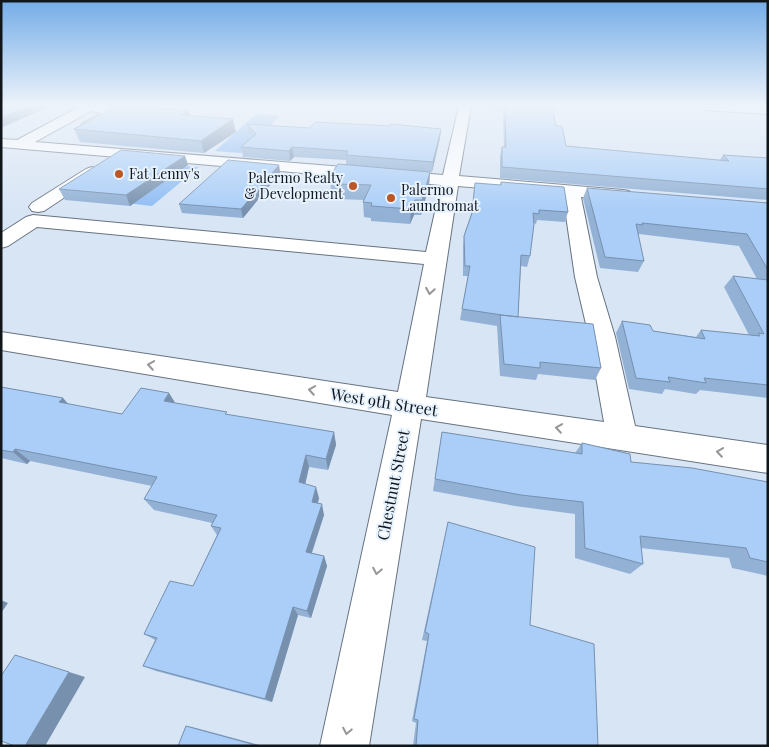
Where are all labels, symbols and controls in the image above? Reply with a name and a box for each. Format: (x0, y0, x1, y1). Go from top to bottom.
place label: Fat Lenny's (129, 164, 200, 183)
marker: Fat Lenny's (113, 168, 125, 180)
place label: Palermo Realty & Development (244, 168, 344, 203)
marker: Palermo Realty & Development (347, 180, 359, 192)
place label: Palermo Laundromat (401, 180, 480, 215)
marker: Palermo Laundromat (385, 192, 397, 204)
one-way arrow (425, 287, 435, 296)
one-way arrow (147, 360, 155, 370)
street label: West 9th Street (328, 383, 439, 420)
one-way arrow (307, 385, 315, 396)
one-way arrow (554, 423, 562, 434)
street label: Chestnut Street (371, 427, 414, 542)
one-way arrow (715, 447, 724, 457)
one-way arrow (372, 567, 382, 576)
one-way arrow (342, 727, 352, 735)

